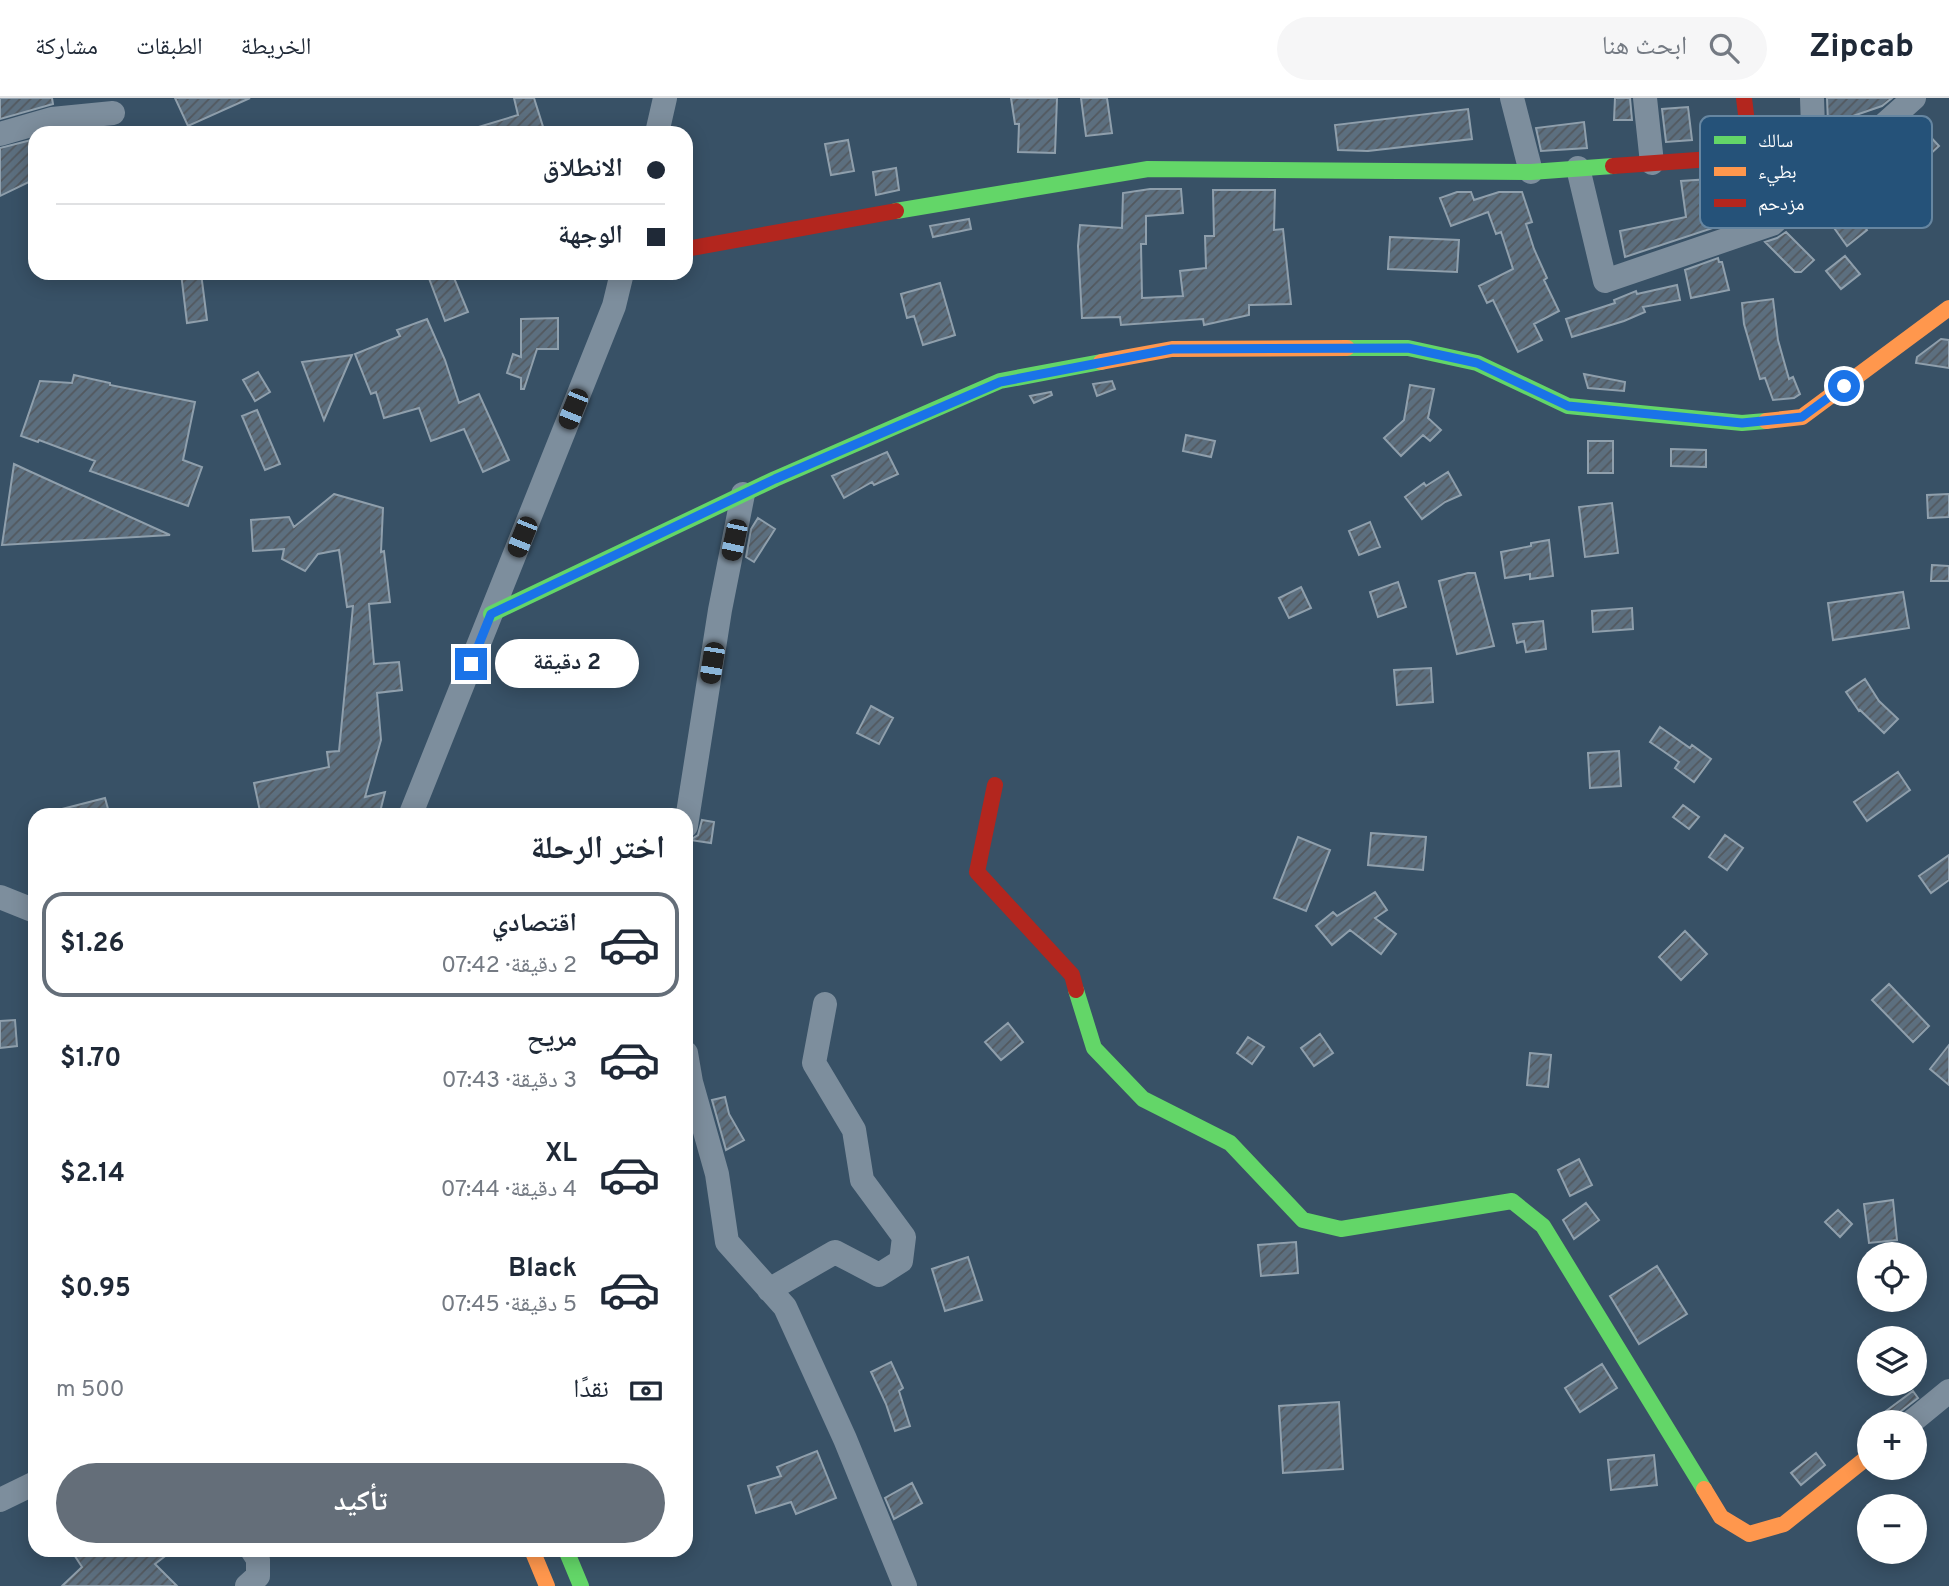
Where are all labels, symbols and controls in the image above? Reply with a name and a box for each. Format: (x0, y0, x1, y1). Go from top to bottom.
search box (1277, 17, 1767, 80)
text: Zipcab (1809, 27, 1914, 69)
icon: search (1705, 29, 1743, 67)
text: ابحث هنا (1602, 31, 1687, 64)
text: مشاركة (35, 33, 98, 63)
text: الطبقات (136, 33, 203, 63)
text: الخريطة (241, 33, 311, 63)
legend (1700, 116, 1932, 228)
text: سالك (1758, 130, 1793, 154)
text: الانطلاق (543, 153, 623, 186)
text: بطيء (1758, 161, 1797, 187)
text: مزدحم (1758, 193, 1804, 217)
text: الوجهة (558, 220, 623, 253)
route start (1828, 370, 1860, 402)
car (556, 386, 591, 432)
car (505, 514, 540, 560)
car (720, 517, 749, 563)
callout: 2 دقيقة (496, 640, 639, 688)
car (699, 641, 726, 685)
route end (455, 648, 487, 680)
text: 2 دقيقة (533, 649, 601, 678)
text: اختر الرحلة (531, 830, 665, 870)
text: اقتصادي (492, 908, 577, 941)
icon: car (598, 913, 661, 976)
text: $1.26 (60, 928, 124, 961)
text: 2 دقيقة · 07:42 (441, 952, 577, 981)
text: مريح (527, 1023, 577, 1056)
icon: car (598, 1028, 661, 1091)
text: $1.70 (60, 1043, 121, 1076)
text: 3 دقيقة · 07:43 (442, 1067, 577, 1096)
text: XL (545, 1138, 577, 1171)
icon: car (598, 1143, 661, 1206)
text: $2.14 (60, 1158, 125, 1191)
text: 4 دقيقة · 07:44 (441, 1176, 577, 1205)
map controls (1857, 1242, 1927, 1564)
button: locate (1857, 1242, 1927, 1312)
text: Black (508, 1253, 577, 1286)
icon: car (598, 1258, 661, 1321)
text: $0.95 (60, 1273, 131, 1306)
text: 5 دقيقة · 07:45 (441, 1291, 577, 1320)
button: layers (1857, 1326, 1927, 1396)
icon: cash (627, 1372, 665, 1410)
text: نقدًا (573, 1374, 609, 1407)
text: 500 m (56, 1376, 124, 1405)
button: + (1857, 1410, 1927, 1480)
button: تأكيد (56, 1463, 665, 1543)
button: − (1857, 1494, 1927, 1564)

